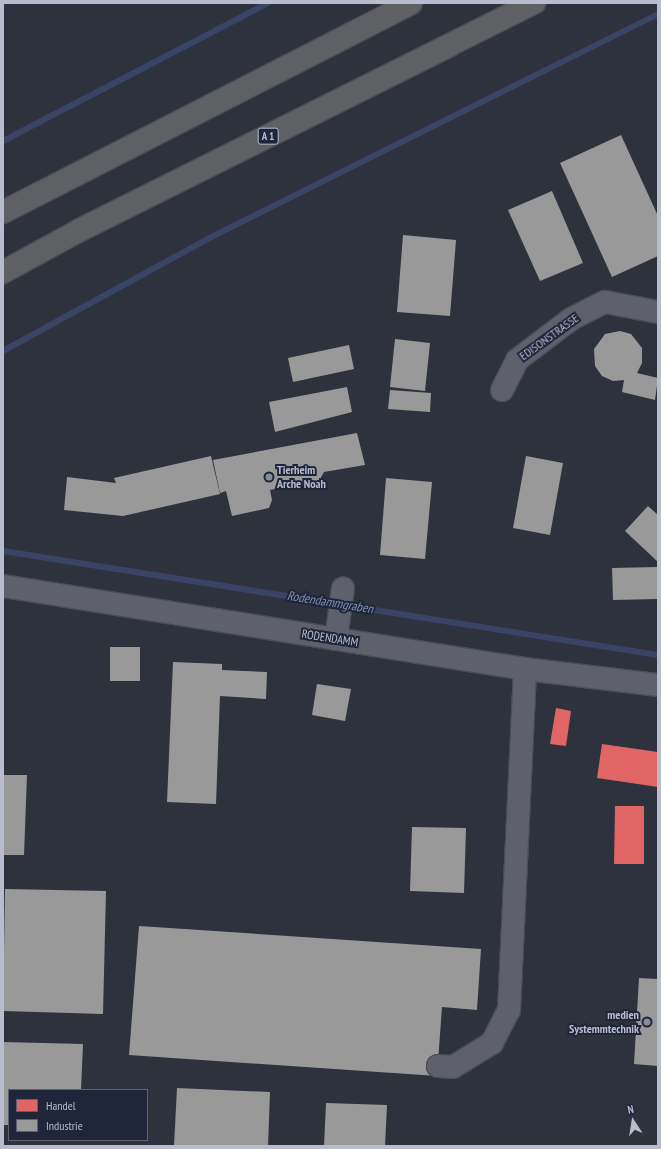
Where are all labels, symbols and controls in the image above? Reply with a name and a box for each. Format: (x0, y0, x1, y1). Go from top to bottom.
road number: A 1 (257, 127, 279, 145)
street label: EDISONSTRASSE (517, 311, 581, 363)
place label: Tierheim Arche Noah (277, 463, 326, 491)
marker: Tierheim Arche Noah (264, 472, 274, 482)
water label: Rodendammgraben (286, 588, 374, 618)
street label: RODENDAMM (301, 626, 359, 650)
place label: medien Systemmtechnik (569, 1008, 639, 1036)
marker: medien Systemmtechnik (642, 1017, 652, 1027)
legend (8, 1089, 148, 1141)
text: Handel (46, 1098, 75, 1113)
north arrow (613, 1101, 653, 1141)
text: N (626, 1102, 635, 1117)
text: Industrie (46, 1118, 83, 1133)

